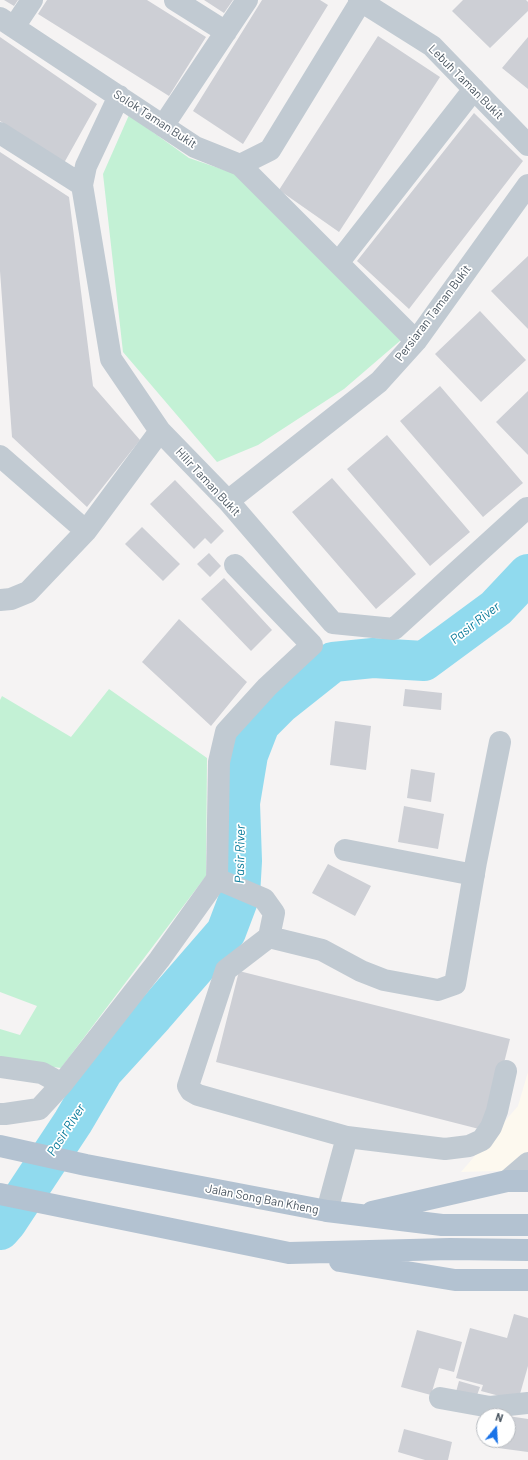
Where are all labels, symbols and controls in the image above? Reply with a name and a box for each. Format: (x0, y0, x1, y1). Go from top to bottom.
street label: Lebuh Taman Bukit (426, 42, 506, 122)
street label: Solok Taman Bukit (111, 87, 199, 151)
street label: Persiaran Taman Bukit (392, 262, 474, 364)
street label: Hilir Taman Bukit (173, 445, 243, 519)
water label: Pasir River (447, 599, 503, 647)
water label: Pasir River (232, 825, 248, 883)
water label: Pasir River (43, 1101, 89, 1159)
street label: Jalan Song Ban Kheng (204, 1181, 320, 1217)
north arrow (476, 1408, 516, 1448)
text: N (494, 1410, 505, 1424)

